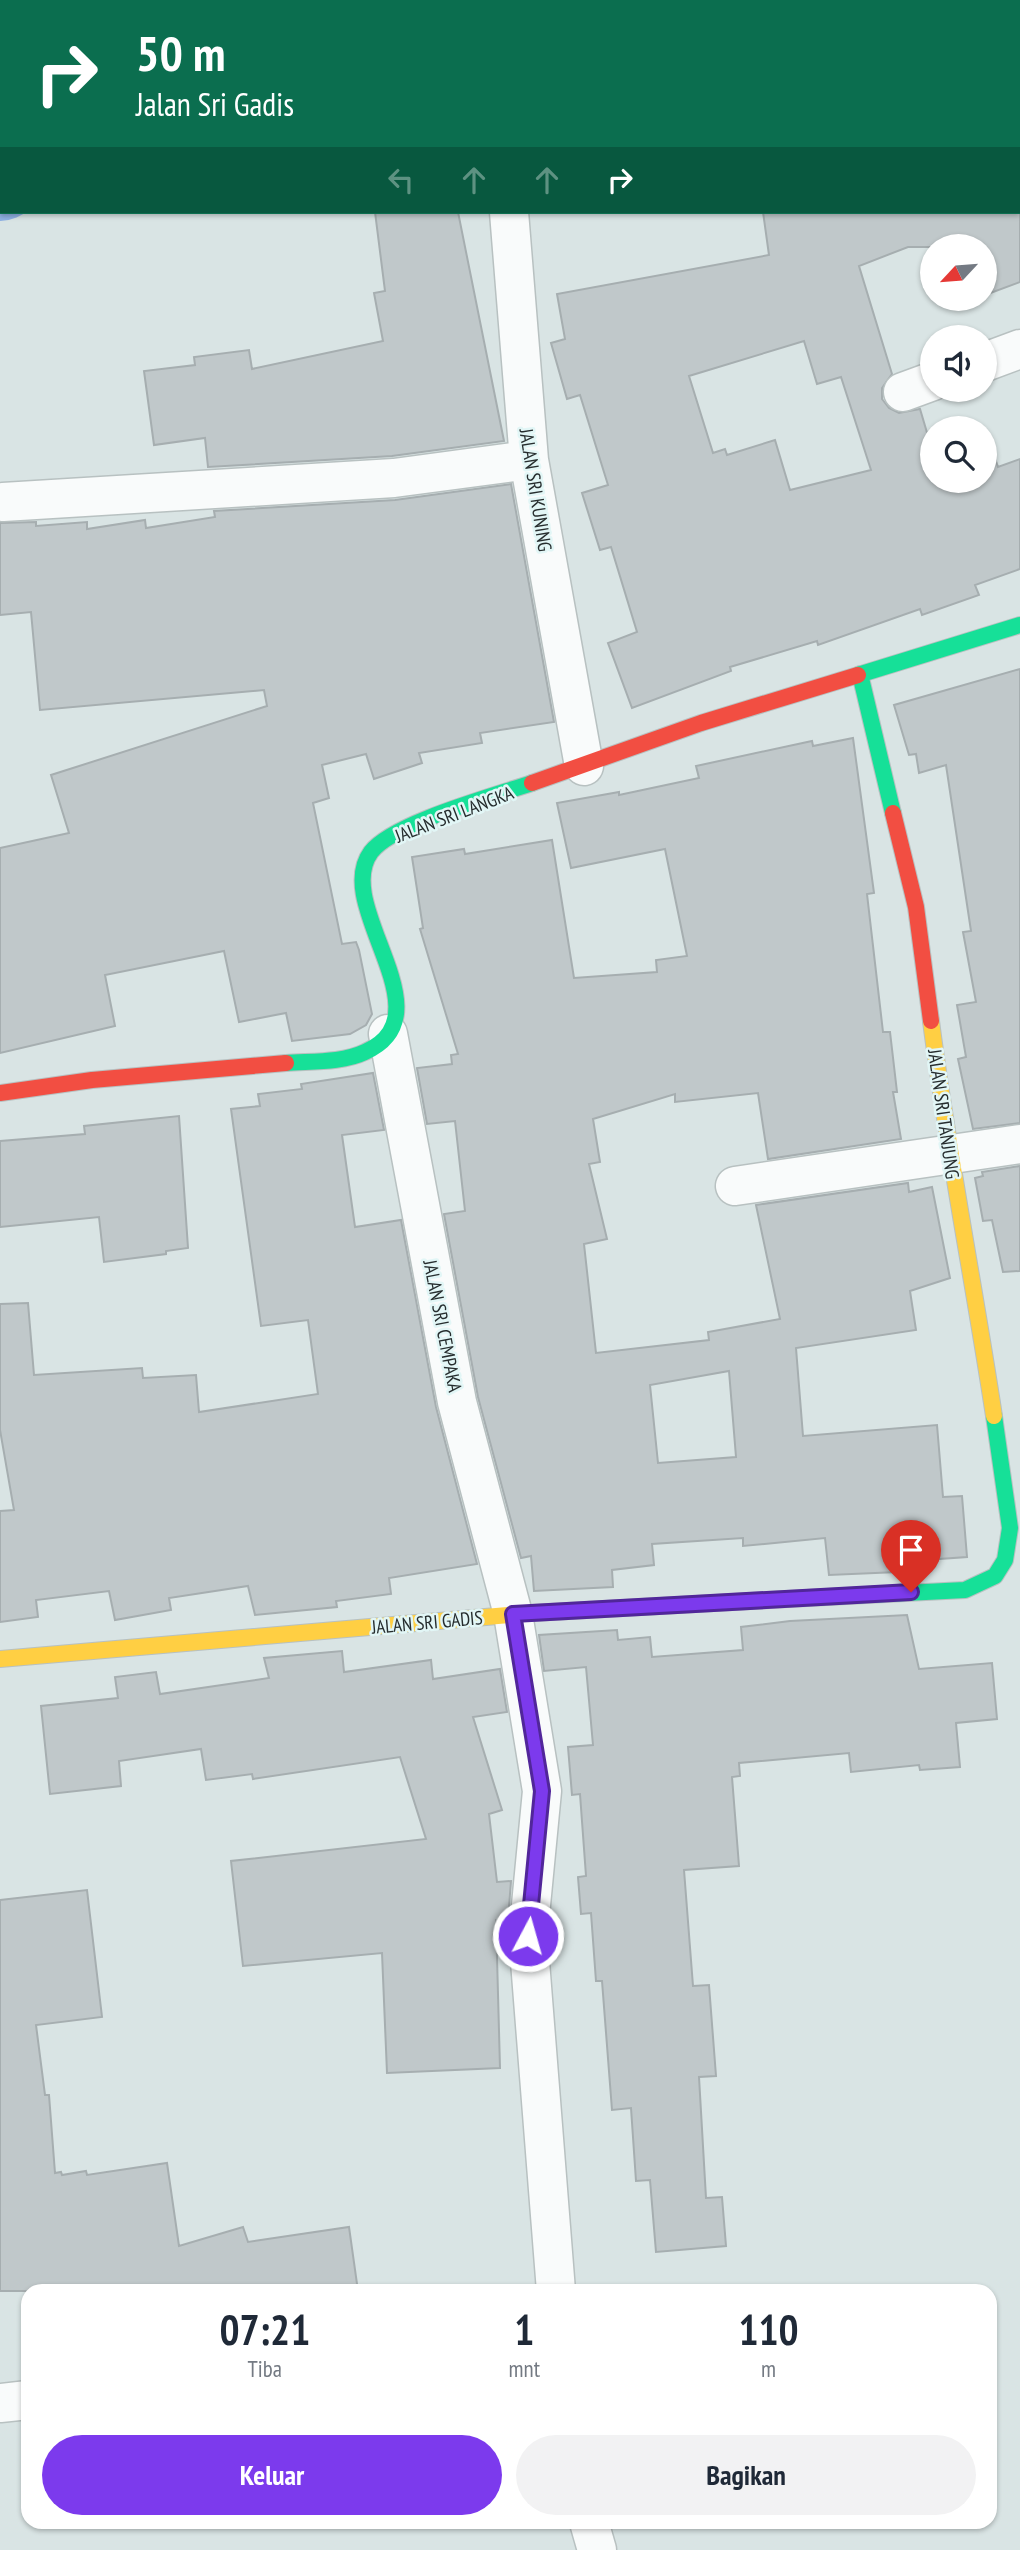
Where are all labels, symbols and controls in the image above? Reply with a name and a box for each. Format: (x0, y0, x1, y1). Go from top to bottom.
text: 50 m (136, 21, 225, 85)
icon: right (21, 28, 112, 119)
text: Jalan Sri Gadis (136, 83, 294, 125)
icon: left (382, 161, 420, 199)
icon: ahead (455, 161, 493, 199)
icon: ahead (528, 161, 566, 199)
icon: right (601, 161, 639, 199)
north arrow (920, 234, 998, 312)
map controls (920, 234, 997, 493)
button: sound (920, 325, 997, 402)
button: search (920, 416, 997, 493)
street label: JALAN SRI KUNING (514, 426, 558, 553)
street label: JALAN SRI LANGKA (390, 780, 517, 848)
street label: JALAN SRI TANJUNG (923, 1047, 965, 1180)
street label: JALAN SRI CEMPAKA (418, 1257, 468, 1394)
pin (881, 1520, 941, 1592)
icon: arrive (892, 1531, 930, 1569)
street label: JALAN SRI GADIS (369, 1605, 484, 1639)
position arrow (491, 1899, 565, 1973)
text: 07:21 (219, 2302, 310, 2357)
text: 1 (514, 2302, 534, 2357)
text: 110 (738, 2302, 799, 2357)
text: Tiba (248, 2354, 282, 2383)
text: mnt (509, 2354, 540, 2383)
text: m (761, 2354, 776, 2383)
button: Keluar (42, 2435, 502, 2515)
button: Bagikan (516, 2435, 976, 2515)

